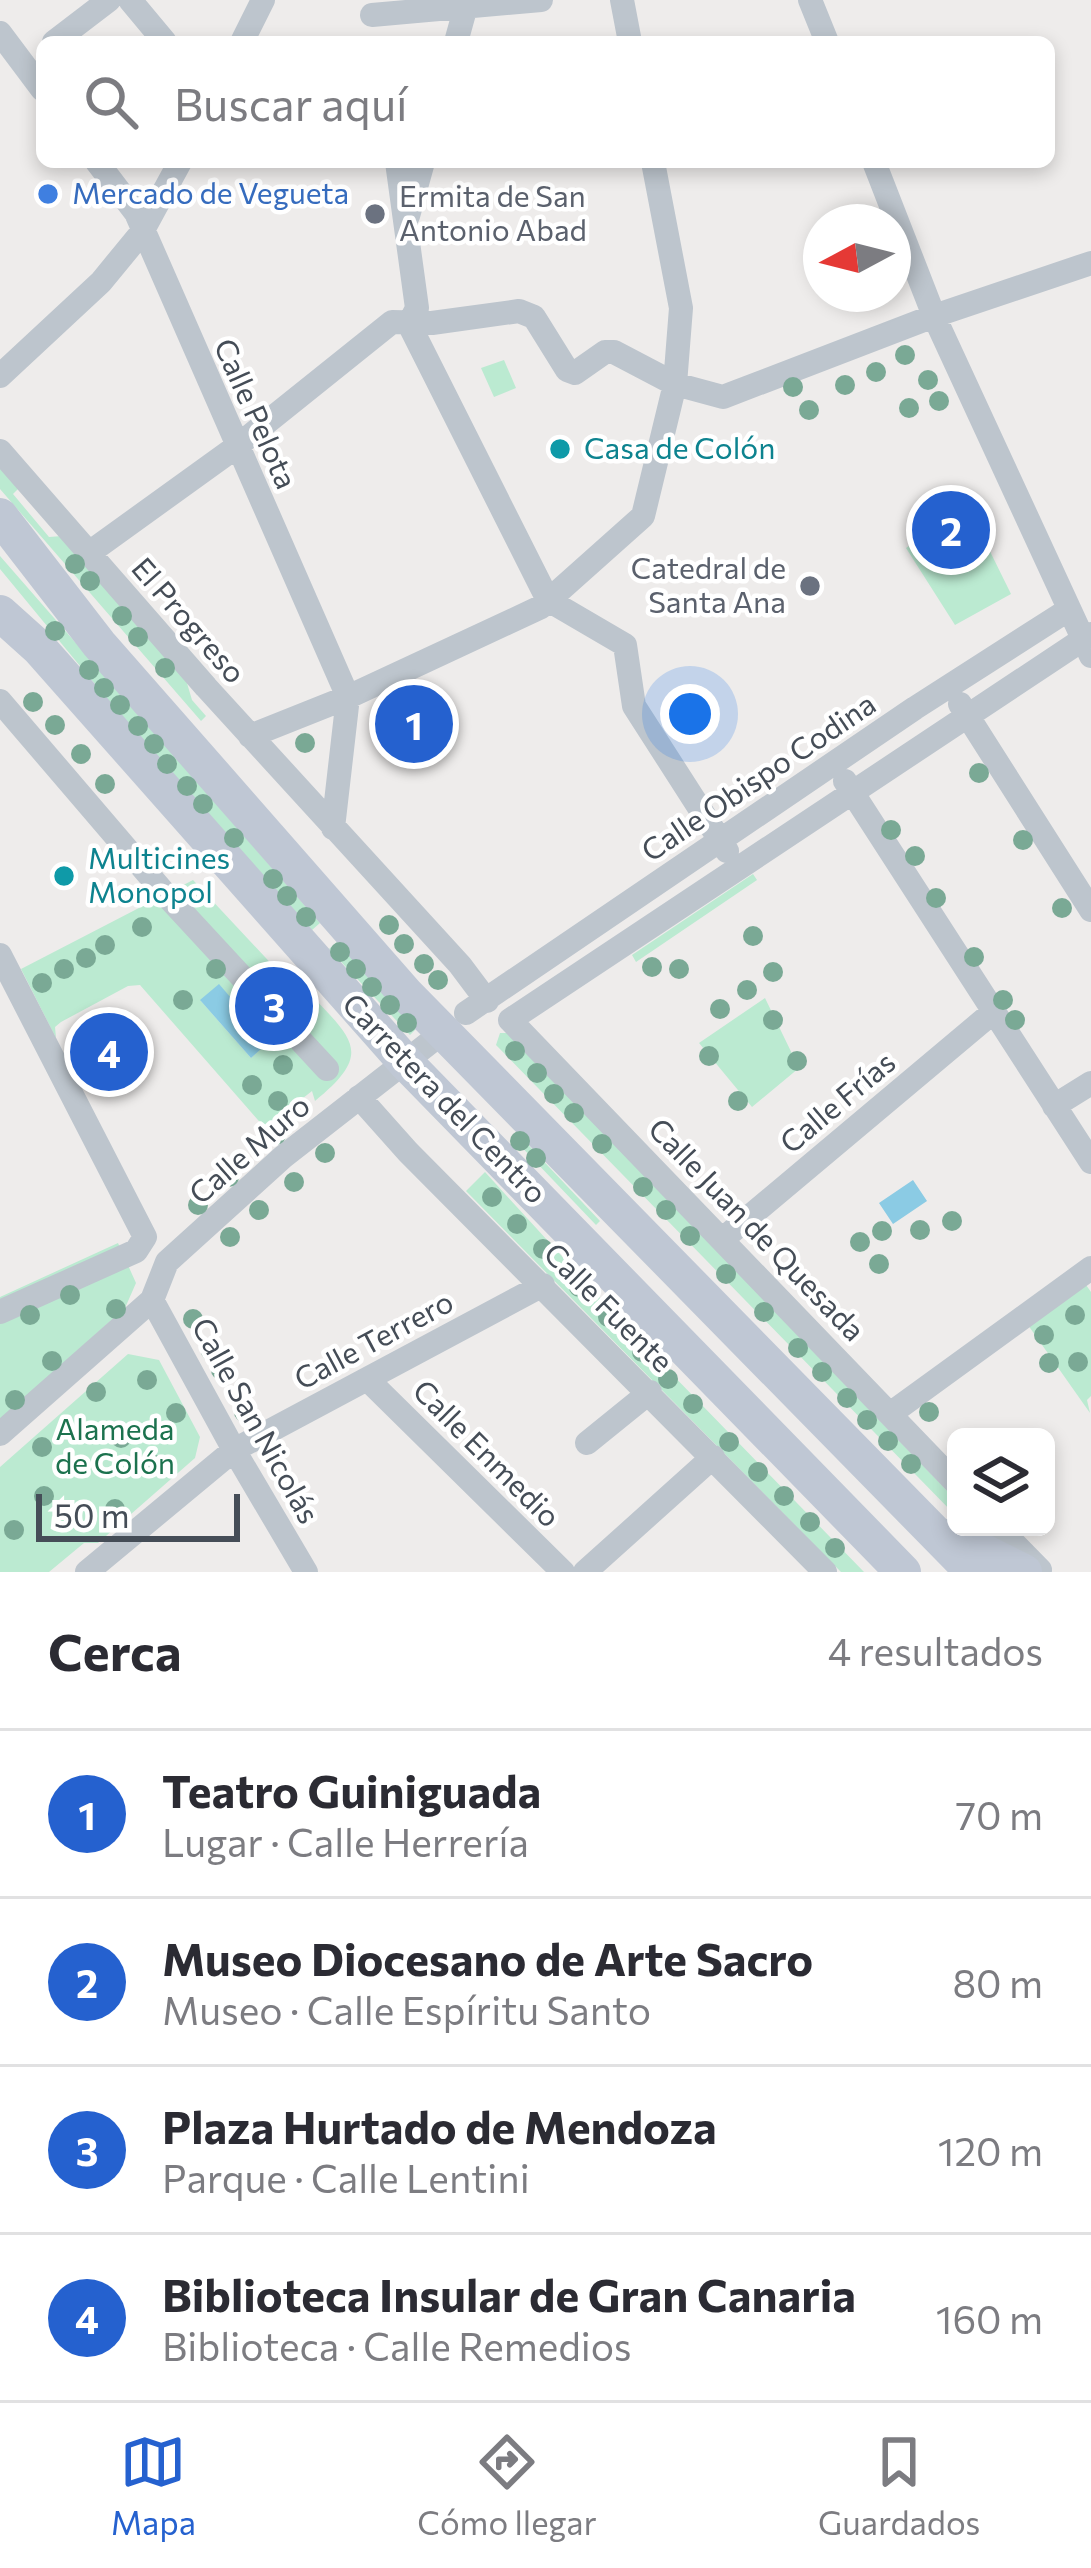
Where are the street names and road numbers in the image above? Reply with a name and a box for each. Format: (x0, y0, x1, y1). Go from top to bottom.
street label: Calle Pelota (208, 332, 307, 494)
street label: El Progreso (125, 549, 255, 690)
street label: Calle Obispo Codina (633, 684, 882, 868)
street label: Carretera del Centro (336, 984, 556, 1210)
street label: Calle Frías (771, 1042, 901, 1160)
street label: Calle Muro (180, 1086, 316, 1211)
street label: Calle Juan de Quesada (642, 1109, 874, 1347)
street label: Calle Fuente (537, 1234, 682, 1379)
street label: Calle Terrero (287, 1282, 459, 1396)
street label: Calle San Nicolás (185, 1311, 329, 1529)
street label: Calle Enmedio (406, 1371, 569, 1534)

